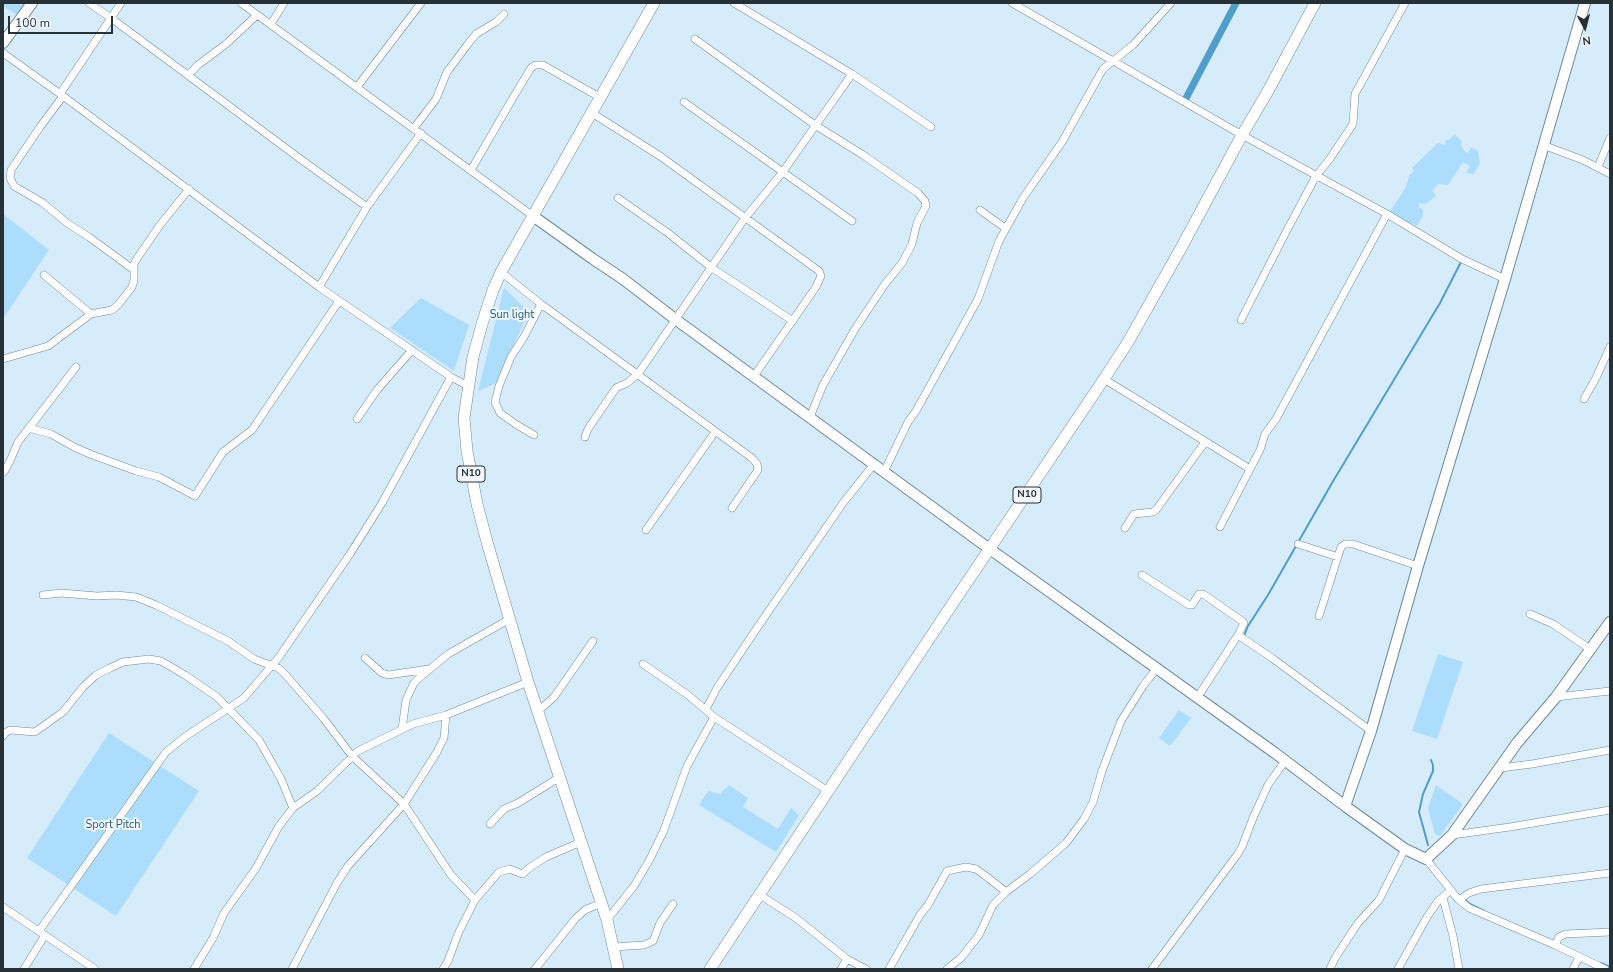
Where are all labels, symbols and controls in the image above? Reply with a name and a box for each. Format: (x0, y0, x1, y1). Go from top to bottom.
scale bar (10, 8, 115, 34)
north arrow (1565, 8, 1605, 48)
text: 100 m (15, 15, 50, 31)
text: N (1582, 32, 1592, 48)
park label: Sun light (490, 308, 534, 322)
road number: N10 (457, 466, 485, 482)
road number: N10 (1013, 487, 1041, 503)
park label: Sport Pitch (86, 818, 140, 832)

